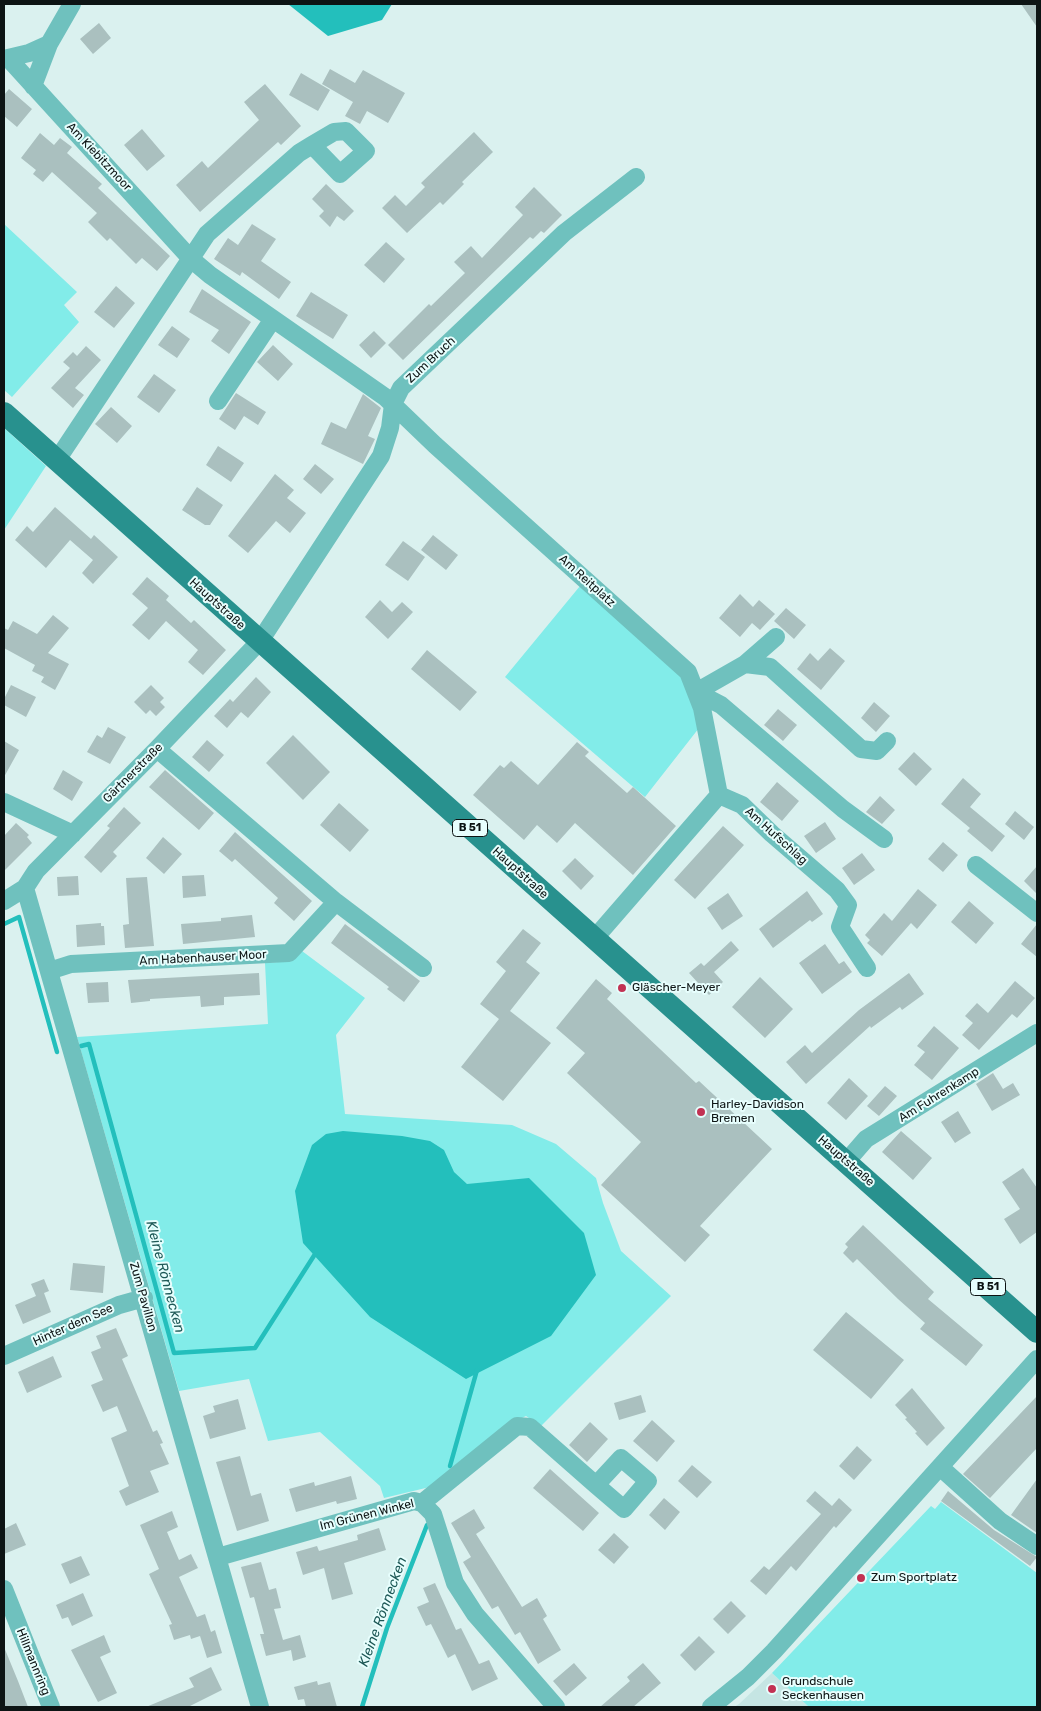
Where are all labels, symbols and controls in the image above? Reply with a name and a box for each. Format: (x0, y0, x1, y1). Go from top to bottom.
street label: Am Kiebitzmoor (64, 120, 134, 194)
street label: Zum Bruch (404, 334, 458, 386)
street label: Am Reitplatz (556, 552, 618, 610)
street label: Hauptstraße (186, 575, 248, 633)
street label: Gärtnerstraße (100, 740, 166, 806)
street label: Am Hufschlag (742, 804, 810, 868)
road number: B 51 (452, 820, 488, 836)
street label: Hauptstraße (489, 844, 551, 902)
street label: Am Habenhauser Moor (139, 947, 267, 969)
place label: Gläscher-Meyer (632, 981, 720, 995)
marker: Gläscher-Meyer (616, 982, 628, 994)
street label: Am Fuhrenkamp (896, 1065, 982, 1125)
place label: Harley-Davidson Bremen (711, 1098, 804, 1126)
marker: Harley-Davidson Bremen (695, 1106, 707, 1118)
street label: Hauptstraße (815, 1133, 877, 1189)
water label: Kleine Rönnecken (142, 1219, 188, 1335)
street label: Zum Pavillon (126, 1261, 160, 1333)
road number: B 51 (970, 1278, 1006, 1295)
street label: Hinter dem See (31, 1301, 115, 1349)
street label: Im Grünen Winkel (319, 1496, 415, 1534)
water label: Kleine Rönnecken (355, 1555, 411, 1669)
place label: Zum Sportplatz (871, 1571, 957, 1585)
marker: Zum Sportplatz (855, 1572, 867, 1584)
street label: Hillmannring (13, 1626, 53, 1698)
place label: Grundschule Seckenhausen (782, 1675, 864, 1703)
marker: Grundschule Seckenhausen (766, 1683, 778, 1695)

